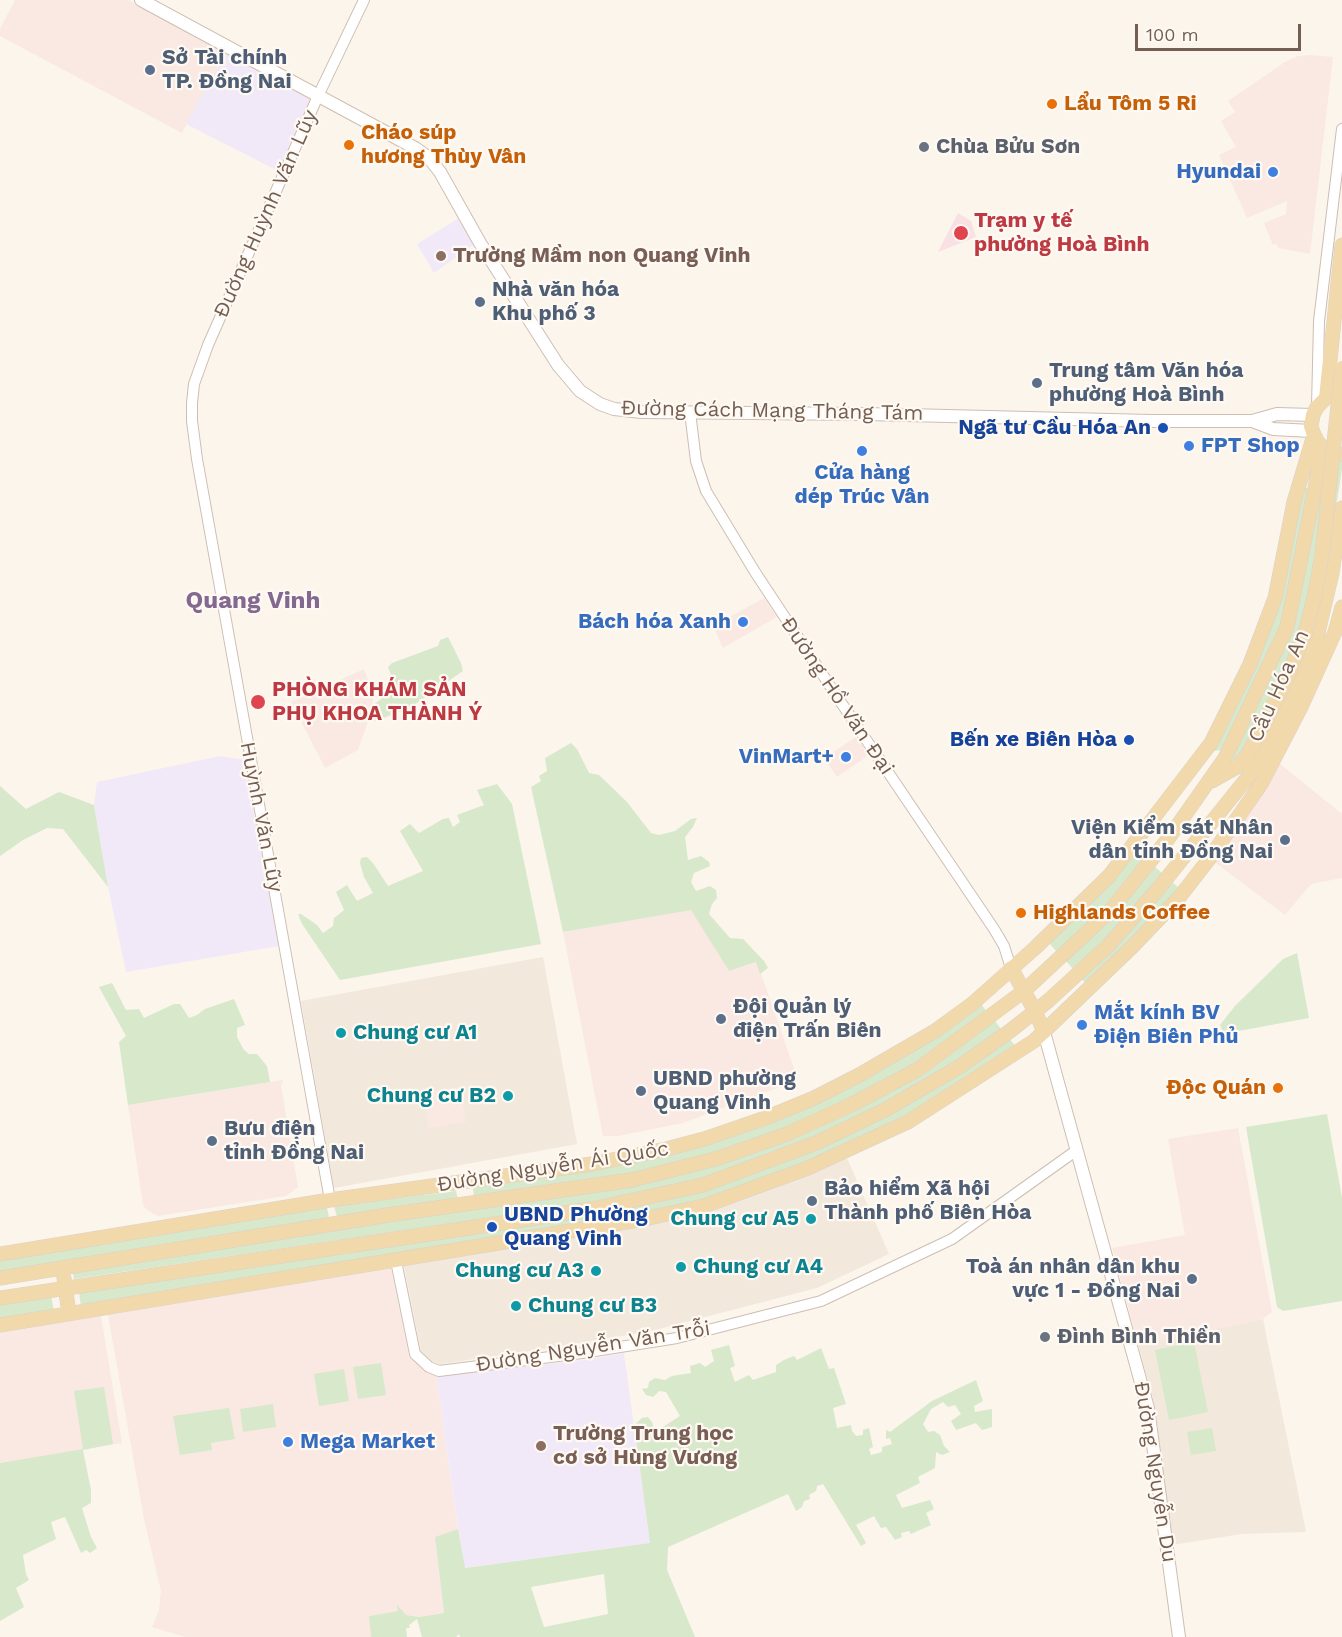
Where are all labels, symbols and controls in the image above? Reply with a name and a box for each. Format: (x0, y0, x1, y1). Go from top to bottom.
scale bar (1138, 12, 1304, 50)
text: 100 m (1146, 24, 1199, 45)
place label: Sở Tài chính TP. Đồng Nai (162, 45, 292, 95)
marker: Sở Tài chính TP. Đồng Nai (143, 63, 157, 77)
place label: Lẩu Tôm 5 Ri (1064, 91, 1197, 117)
marker: Lẩu Tôm 5 Ri (1045, 97, 1059, 111)
street label: Đường Huỳnh Văn Lũy (209, 106, 323, 322)
place label: Cháo súp hương Thùy Vân (361, 120, 526, 170)
place label: Chùa Bửu Sơn (936, 134, 1080, 160)
marker: Cháo súp hương Thùy Vân (342, 138, 356, 152)
marker: Chùa Bửu Sơn (917, 140, 931, 154)
place label: Hyundai (1176, 159, 1261, 185)
marker: Hyundai (1266, 165, 1280, 179)
place label: Trạm y tế phường Hoà Bình (974, 208, 1149, 258)
marker: Trạm y tế phường Hoà Bình (952, 224, 970, 242)
place label: Trường Mầm non Quang Vinh (453, 243, 751, 269)
marker: Trường Mầm non Quang Vinh (434, 249, 448, 263)
place label: Nhà văn hóa Khu phố 3 (492, 277, 619, 327)
marker: Nhà văn hóa Khu phố 3 (473, 295, 487, 309)
place label: Trung tâm Văn hóa phường Hoà Bình (1049, 358, 1243, 408)
marker: Trung tâm Văn hóa phường Hoà Bình (1030, 376, 1044, 390)
street label: Đường Cách Mạng Tháng Tám (621, 396, 923, 426)
place label: Ngã tư Cầu Hóa An (958, 415, 1151, 441)
marker: Ngã tư Cầu Hóa An (1156, 421, 1170, 435)
place label: FPT Shop (1201, 433, 1300, 459)
marker: FPT Shop (1182, 439, 1196, 453)
marker: Cửa hàng dép Trúc Vân (855, 444, 869, 458)
place label: Cửa hàng dép Trúc Vân (794, 460, 930, 510)
district label: Quang Vinh (186, 587, 320, 615)
place label: Bách hóa Xanh (578, 609, 731, 635)
street label: Đường Hồ Văn Đại (775, 612, 899, 780)
marker: Bách hóa Xanh (736, 615, 750, 629)
street label: Cầu Hóa An (1243, 626, 1315, 746)
place label: PHÒNG KHÁM SẢN PHỤ KHOA THÀNH Ý (272, 677, 482, 727)
marker: PHÒNG KHÁM SẢN PHỤ KHOA THÀNH Ý (249, 693, 267, 711)
place label: Bến xe Biên Hòa (950, 727, 1117, 753)
marker: Bến xe Biên Hòa (1122, 733, 1136, 747)
street label: Huỳnh Văn Lũy (234, 740, 288, 894)
place label: VinMart+ (739, 744, 834, 770)
marker: VinMart+ (839, 750, 853, 764)
place label: Viện Kiểm sát Nhân dân tỉnh Đồng Nai (1071, 815, 1273, 865)
marker: Viện Kiểm sát Nhân dân tỉnh Đồng Nai (1278, 833, 1292, 847)
place label: Highlands Coffee (1033, 900, 1210, 926)
marker: Highlands Coffee (1014, 906, 1028, 920)
place label: Đội Quản lý điện Trấn Biên (733, 994, 882, 1044)
place label: Mắt kính BV Điện Biên Phủ (1094, 1000, 1239, 1050)
marker: Đội Quản lý điện Trấn Biên (714, 1012, 728, 1026)
marker: Mắt kính BV Điện Biên Phủ (1075, 1018, 1089, 1032)
place label: Chung cư A1 (353, 1020, 477, 1046)
marker: Chung cư A1 (334, 1026, 348, 1040)
place label: UBND phường Quang Vinh (653, 1066, 796, 1116)
place label: Độc Quán (1166, 1075, 1266, 1101)
marker: Độc Quán (1271, 1081, 1285, 1095)
place label: Chung cư B2 (367, 1083, 496, 1109)
marker: UBND phường Quang Vinh (634, 1084, 648, 1098)
marker: Chung cư B2 (501, 1089, 515, 1103)
place label: Bưu điện tỉnh Đồng Nai (224, 1116, 364, 1166)
marker: Bưu điện tỉnh Đồng Nai (205, 1134, 219, 1148)
street label: Đường Nguyễn Ái Quốc (435, 1136, 671, 1198)
place label: Bảo hiểm Xã hội Thành phố Biên Hòa (824, 1176, 1031, 1226)
marker: Bảo hiểm Xã hội Thành phố Biên Hòa (805, 1194, 819, 1208)
place label: UBND Phường Quang Vinh (504, 1202, 648, 1252)
place label: Chung cư A5 (670, 1206, 799, 1232)
marker: Chung cư A5 (804, 1212, 818, 1226)
marker: UBND Phường Quang Vinh (485, 1220, 499, 1234)
place label: Chung cư A4 (693, 1254, 823, 1280)
place label: Toà án nhân dân khu vực 1 - Đồng Nai (966, 1254, 1180, 1304)
place label: Chung cư A3 (455, 1258, 584, 1284)
marker: Chung cư A4 (674, 1260, 688, 1274)
marker: Chung cư A3 (589, 1264, 603, 1278)
marker: Toà án nhân dân khu vực 1 - Đồng Nai (1185, 1272, 1199, 1286)
place label: Chung cư B3 (528, 1293, 657, 1319)
marker: Chung cư B3 (509, 1299, 523, 1313)
street label: Đường Nguyễn Văn Trỗi (474, 1316, 712, 1378)
place label: Đình Bình Thiền (1057, 1324, 1221, 1350)
marker: Đình Bình Thiền (1038, 1330, 1052, 1344)
street label: Đường Nguyễn Du (1128, 1380, 1182, 1564)
place label: Trường Trung học cơ sở Hùng Vương (553, 1421, 737, 1471)
place label: Mega Market (300, 1429, 435, 1455)
marker: Mega Market (281, 1435, 295, 1449)
marker: Trường Trung học cơ sở Hùng Vương (534, 1439, 548, 1453)

